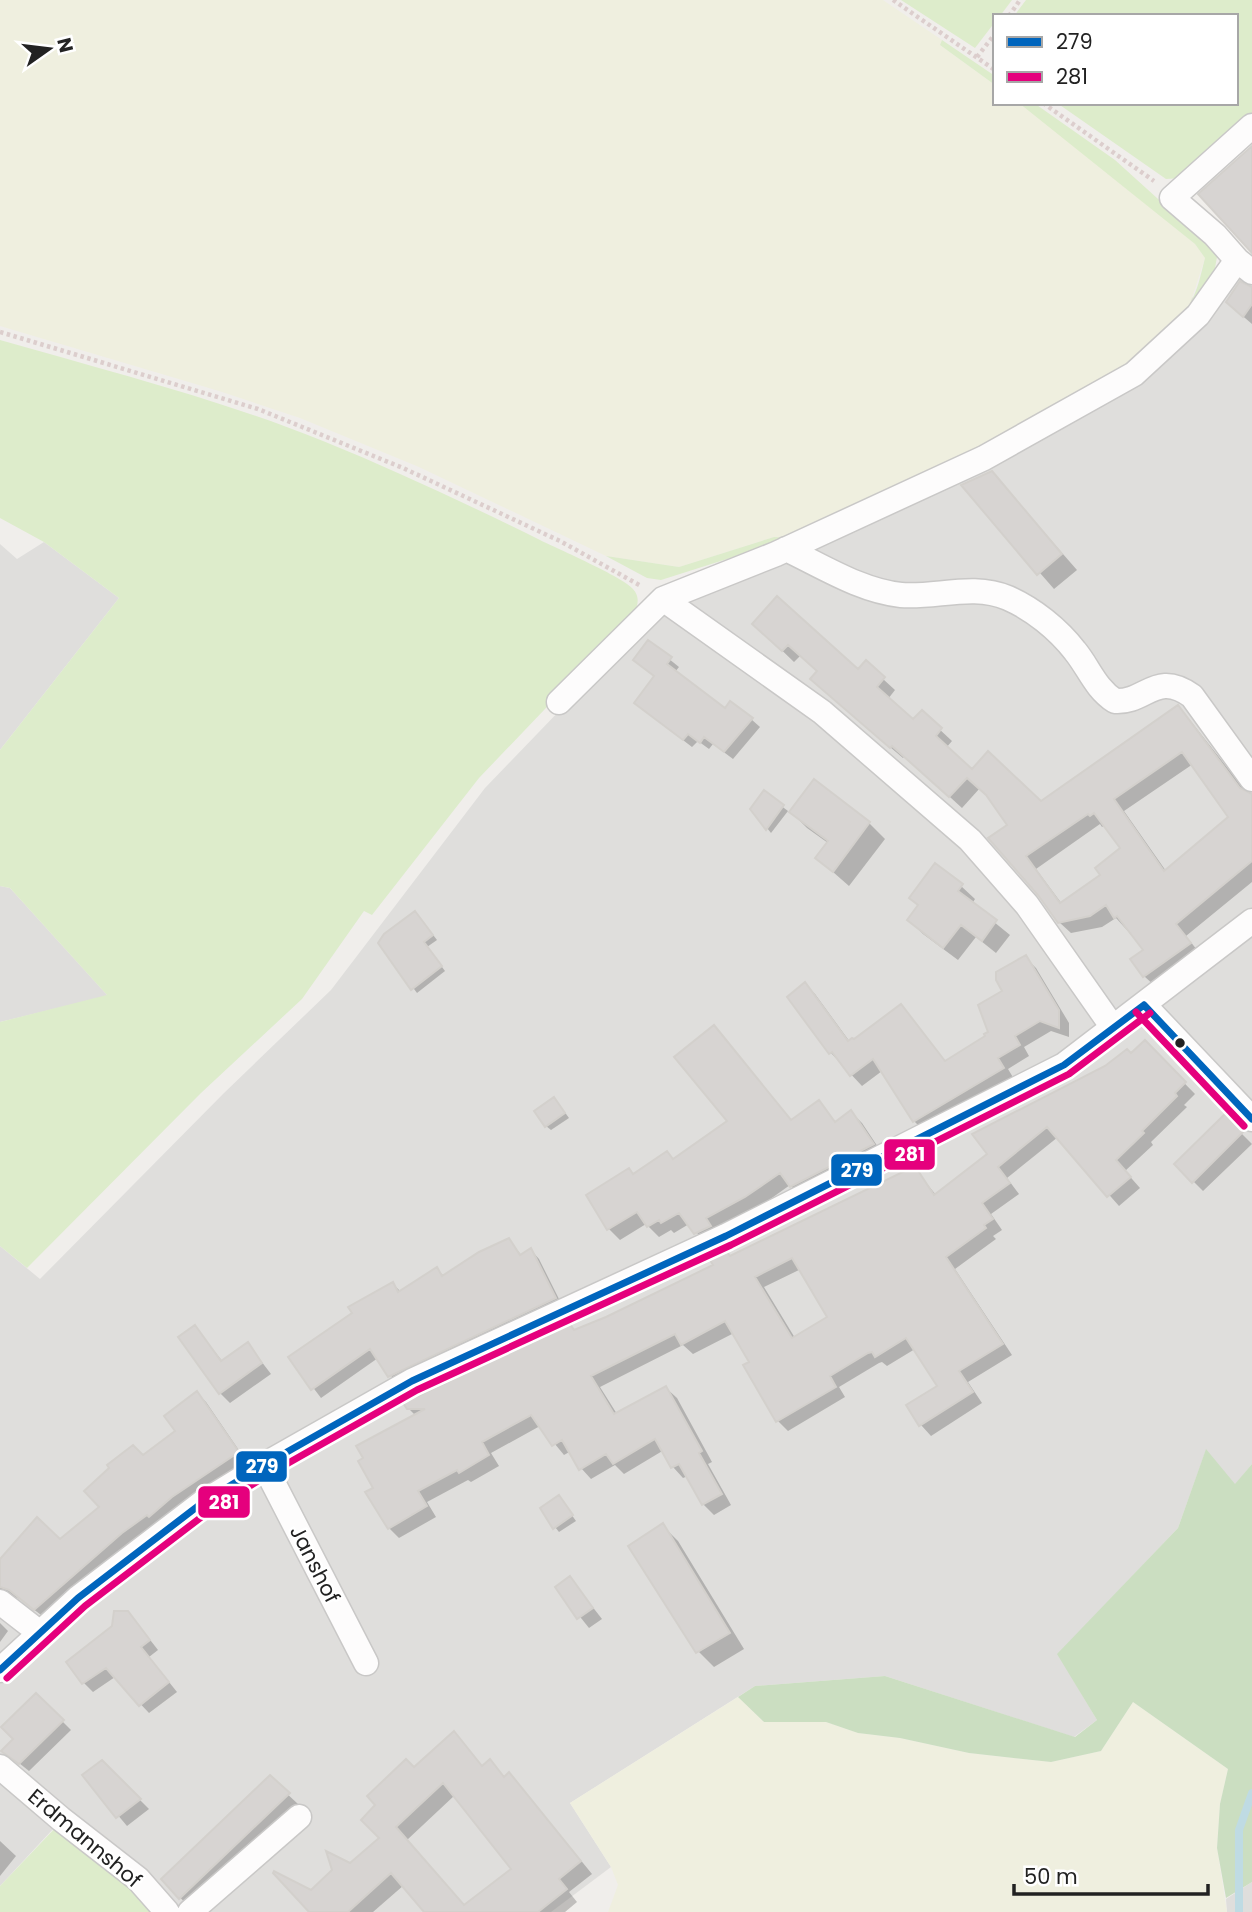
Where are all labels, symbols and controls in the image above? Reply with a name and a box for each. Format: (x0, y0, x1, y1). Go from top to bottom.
north arrow (14, 14, 84, 84)
legend (993, 14, 1238, 105)
text: 279 (1056, 27, 1093, 56)
text: N (50, 35, 80, 55)
text: 281 (1056, 62, 1088, 91)
unlabelled marker (1173, 1036, 1187, 1050)
line badge: 281 (883, 1138, 936, 1171)
text: 281 (895, 1141, 925, 1168)
line badge: 279 (830, 1153, 883, 1187)
text: 279 (841, 1157, 873, 1184)
line badge: 279 (235, 1450, 288, 1483)
text: 279 (246, 1453, 278, 1480)
line badge: 281 (197, 1485, 251, 1519)
text: 281 (209, 1489, 239, 1516)
street label: Janshof (283, 1520, 347, 1608)
street label: Erdmannshof (22, 1782, 148, 1894)
scale bar (1014, 1853, 1208, 1897)
text: 50 m (1024, 1862, 1078, 1891)

